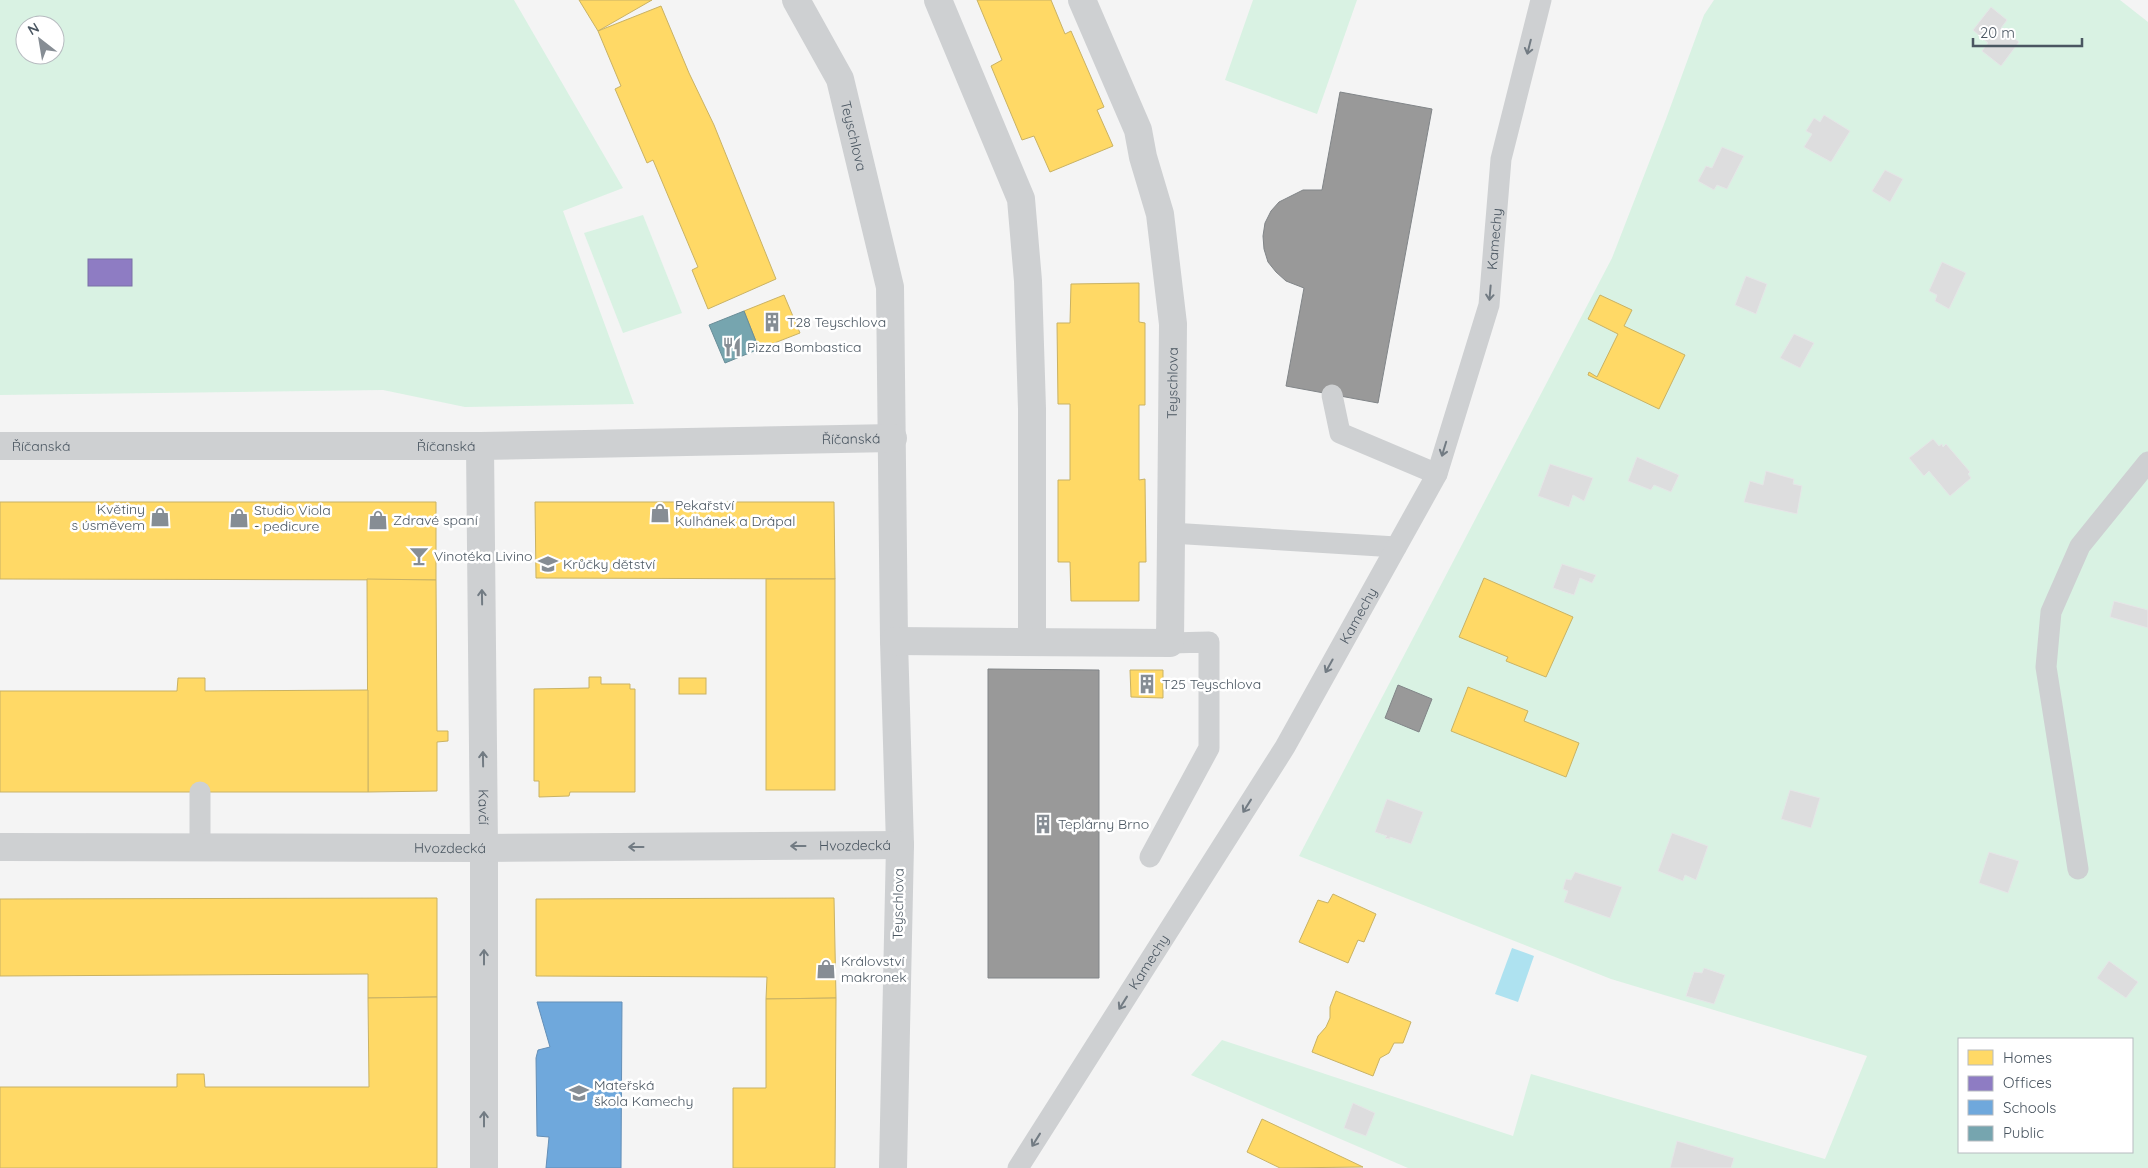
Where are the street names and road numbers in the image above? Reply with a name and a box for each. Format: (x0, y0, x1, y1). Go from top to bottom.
street label: Teyschlova (837, 99, 871, 173)
street label: Kamechy (1483, 208, 1506, 271)
street label: Teyschlova (1163, 347, 1182, 419)
street label: Říčanská (821, 429, 880, 448)
street label: Říčanská (12, 437, 70, 455)
street label: Říčanská (417, 437, 475, 455)
street label: Kamechy (1335, 584, 1381, 647)
street label: Kavčí (474, 789, 493, 825)
street label: Hvozdecká (819, 836, 891, 855)
street label: Hvozdecká (414, 839, 486, 857)
street label: Teyschlova (888, 868, 908, 940)
street label: Kamechy (1125, 931, 1173, 993)

